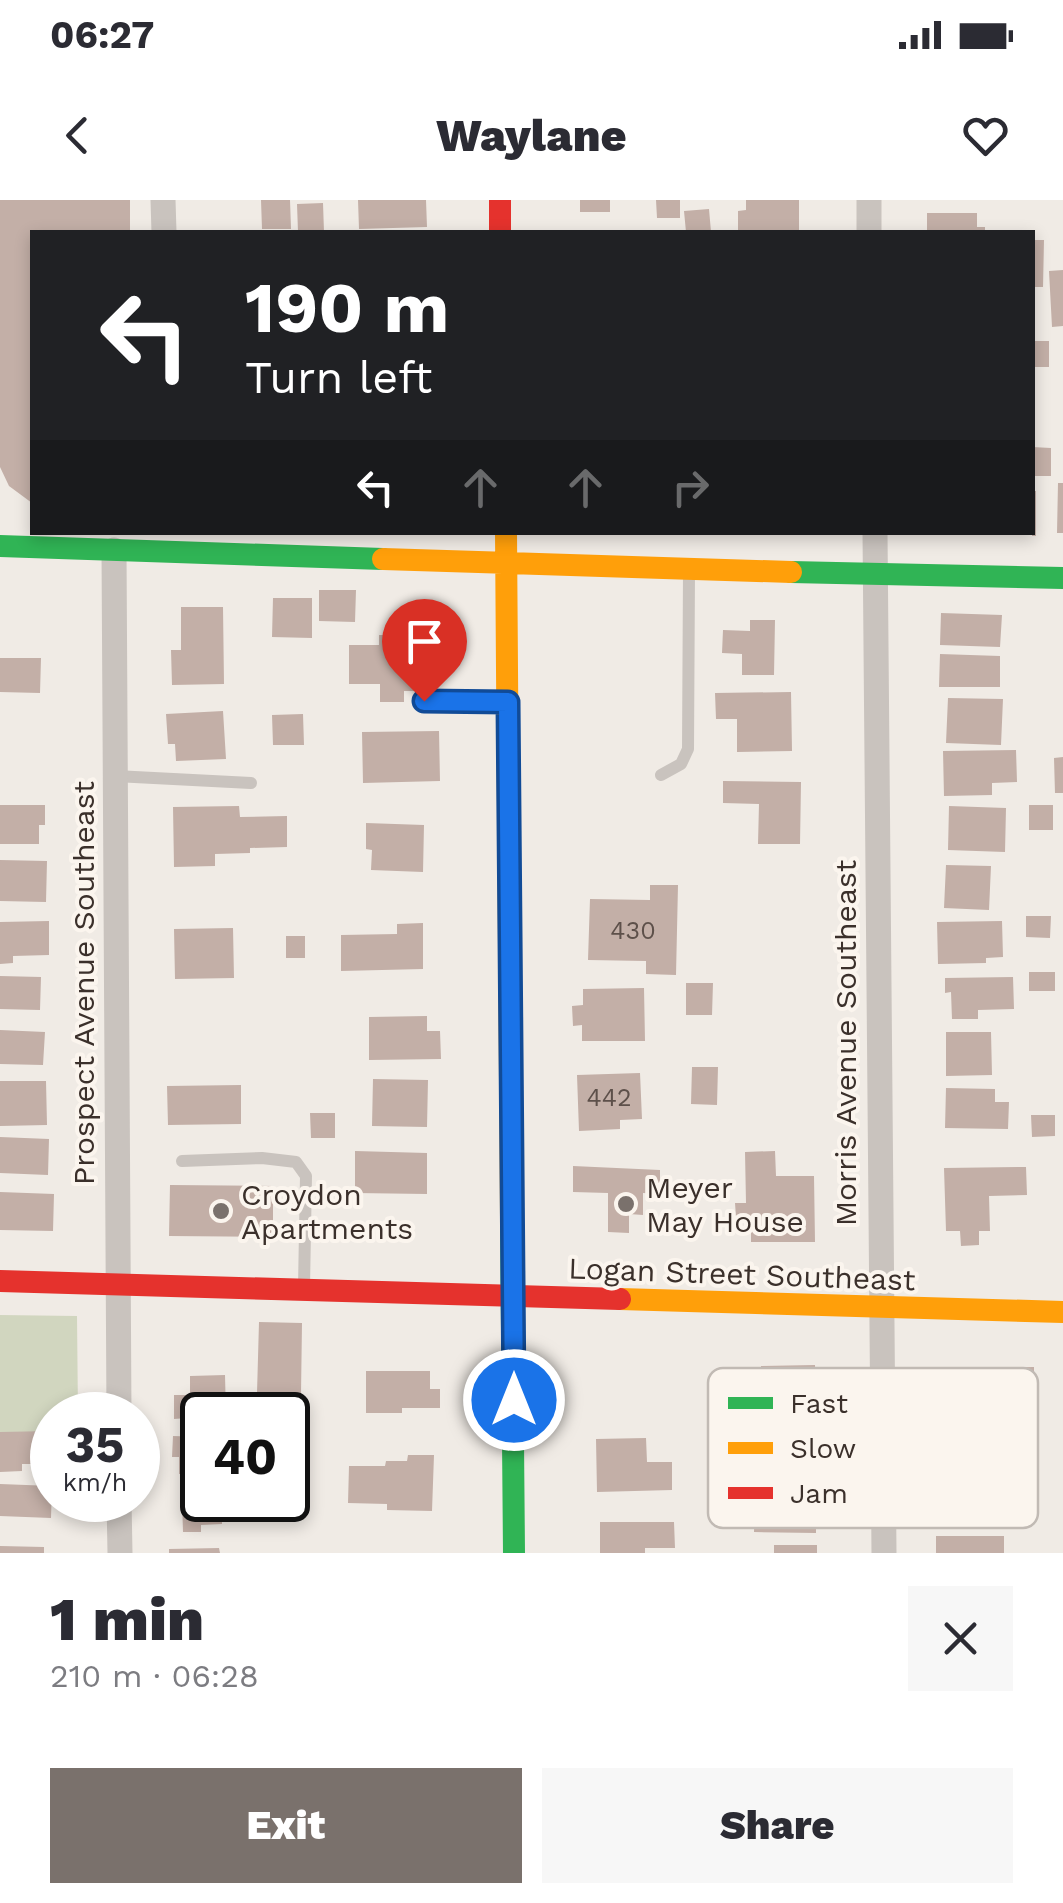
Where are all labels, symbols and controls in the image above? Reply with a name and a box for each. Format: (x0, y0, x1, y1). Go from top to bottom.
text: 06:27 (50, 13, 154, 57)
icon: back (50, 108, 105, 163)
icon: heart (958, 108, 1013, 163)
text: Waylane (436, 109, 627, 162)
text: 190 m (245, 267, 449, 349)
icon: left (80, 270, 210, 400)
text: Turn left (245, 351, 432, 404)
icon: left (348, 460, 403, 515)
icon: ahead (453, 460, 508, 515)
icon: ahead (558, 460, 613, 515)
icon: right (663, 460, 718, 515)
pin (382, 599, 467, 702)
icon: arrive (397, 614, 452, 669)
street label: Prospect Avenue Southeast (66, 780, 101, 1185)
street label: Morris Avenue Southeast (828, 859, 863, 1226)
house number: 430 (610, 916, 656, 945)
house number: 442 (586, 1083, 632, 1112)
place label: Meyer May House (646, 1170, 804, 1239)
place label: Croydon Apartments (241, 1177, 413, 1246)
marker: Meyer May House (615, 1193, 637, 1215)
marker: Croydon Apartments (210, 1200, 232, 1222)
street label: Logan Street Southeast (568, 1250, 917, 1298)
position arrow (462, 1348, 566, 1452)
legend (708, 1368, 1038, 1528)
text: Fast (790, 1387, 848, 1420)
speed limit sign: 40 (180, 1392, 310, 1522)
text: 35 (66, 1415, 124, 1474)
text: Slow (790, 1432, 856, 1465)
text: km/h (63, 1468, 127, 1497)
text: Jam (790, 1477, 848, 1510)
text: 1 min (50, 1584, 204, 1655)
button: close (908, 1586, 1013, 1691)
text: 210 m · 06:28 (50, 1657, 259, 1695)
button: Exit (50, 1768, 522, 1883)
button: Share (542, 1768, 1013, 1883)

